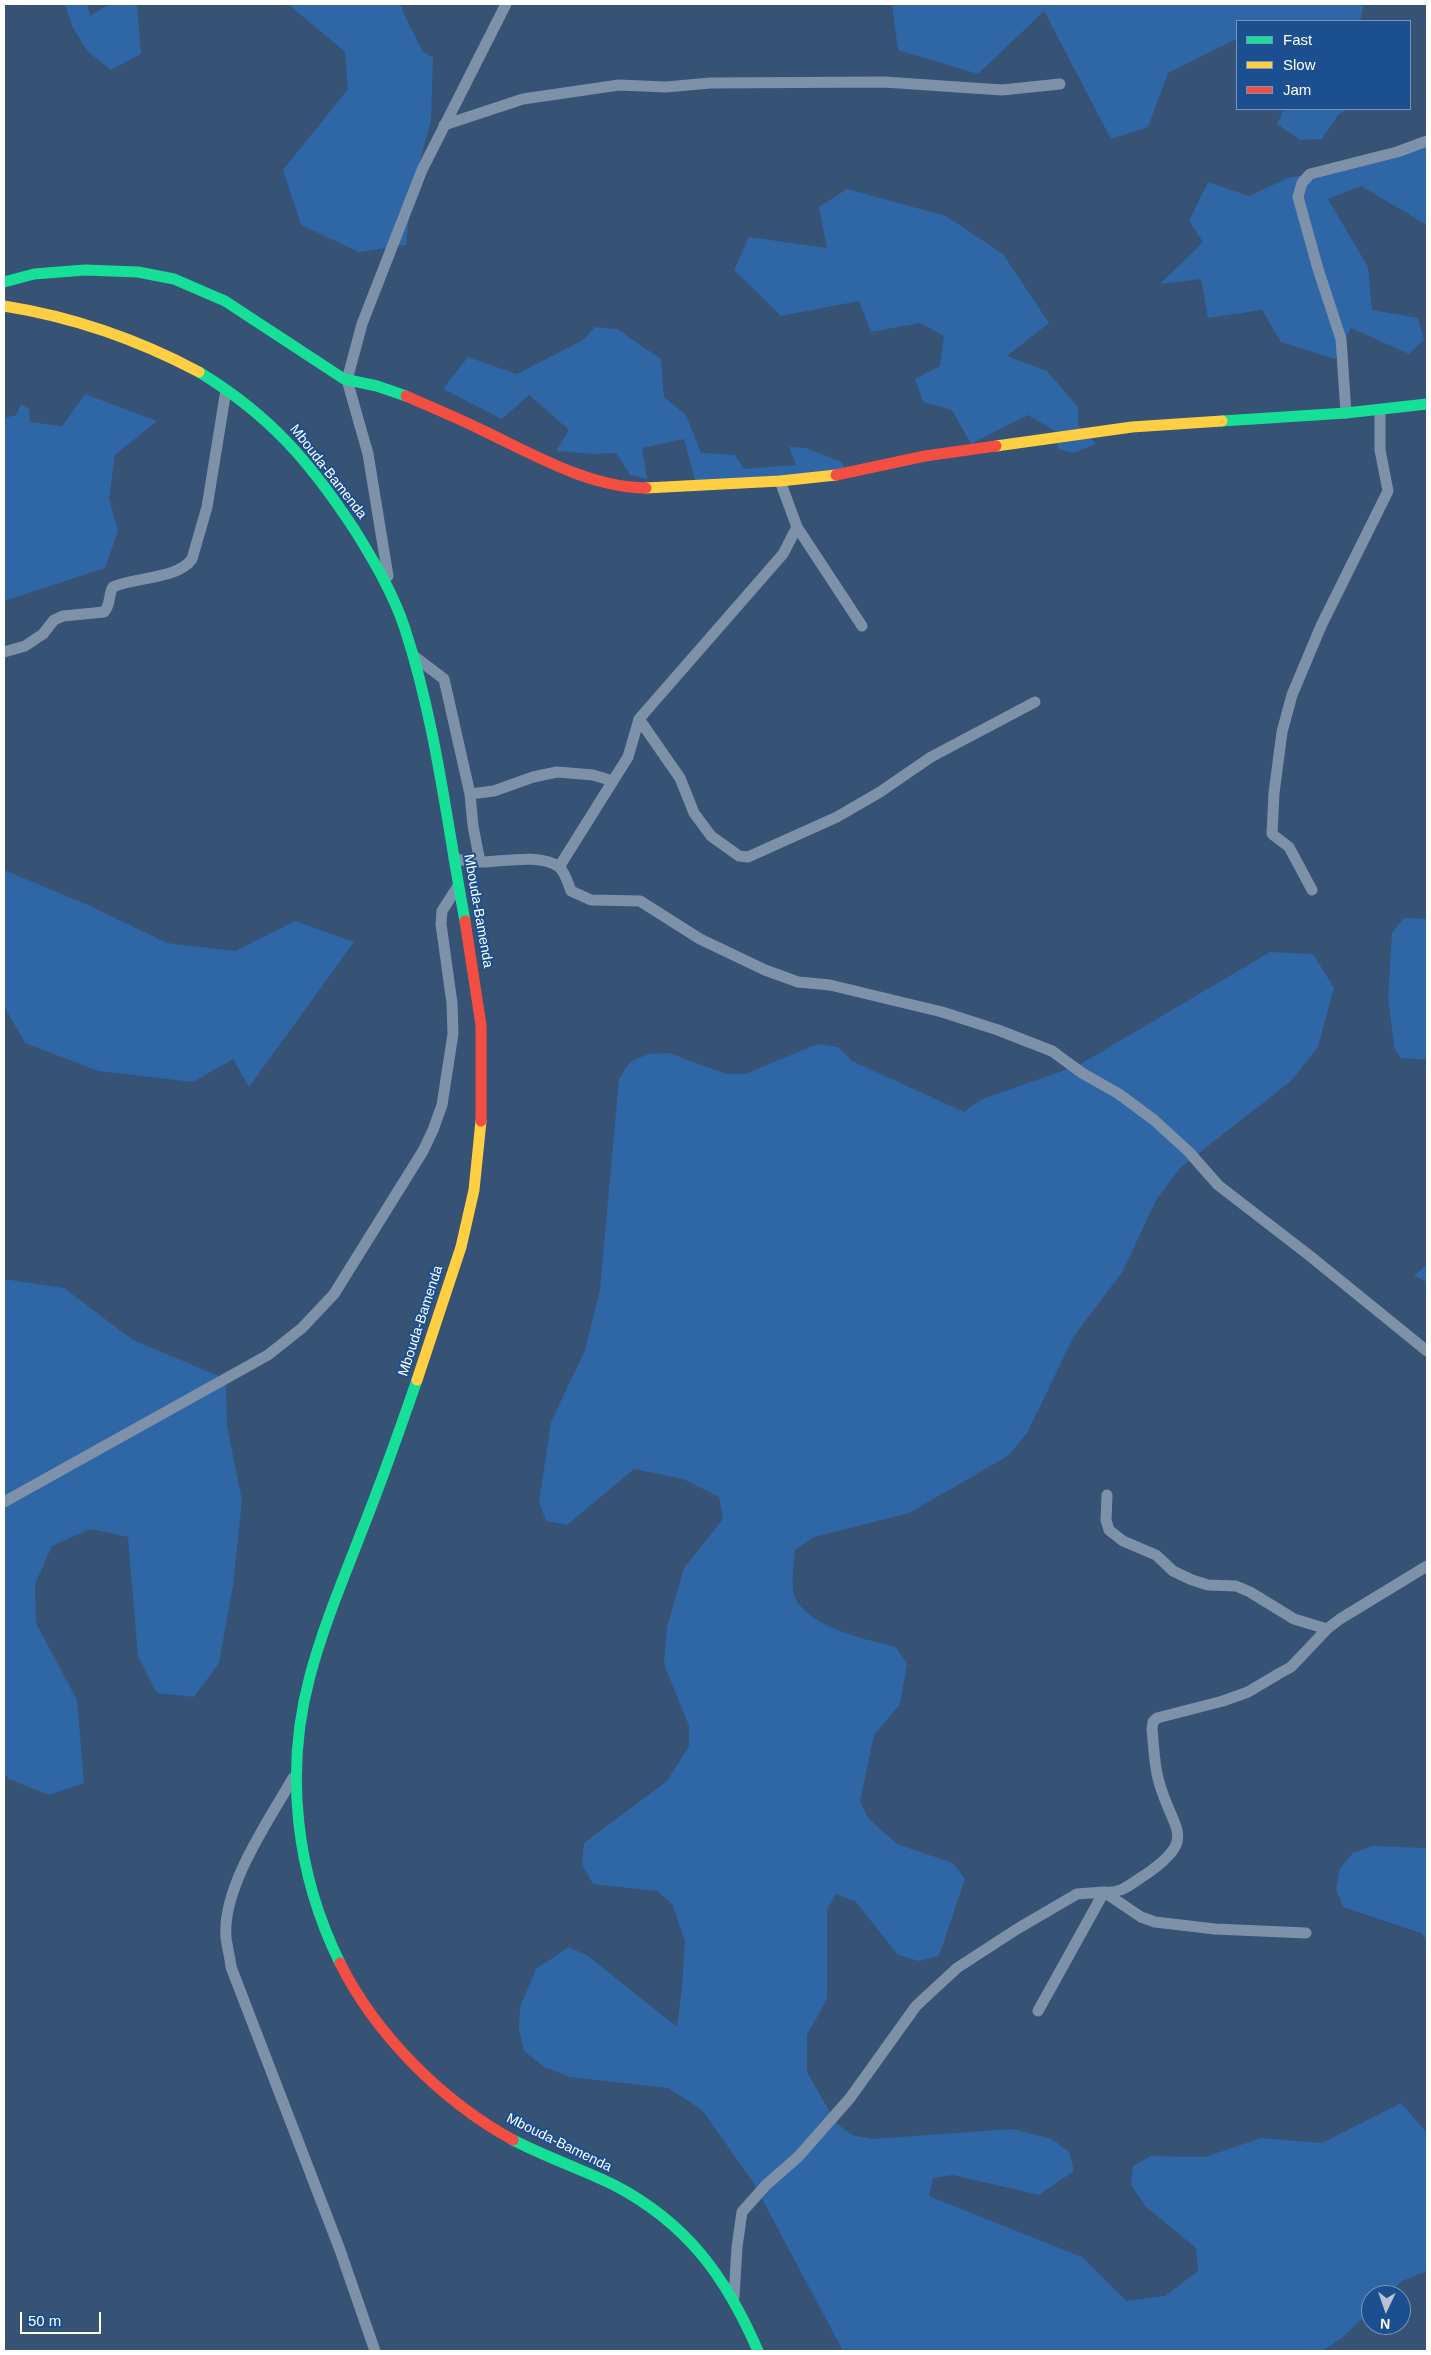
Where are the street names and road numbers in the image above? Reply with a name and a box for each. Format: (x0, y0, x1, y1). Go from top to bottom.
street label: Mbouda-Bamenda (286, 421, 370, 523)
street label: Mbouda-Bamenda (460, 853, 496, 969)
street label: Mbouda-Bamenda (395, 1264, 447, 1378)
street label: Mbouda-Bamenda (504, 2110, 614, 2176)

